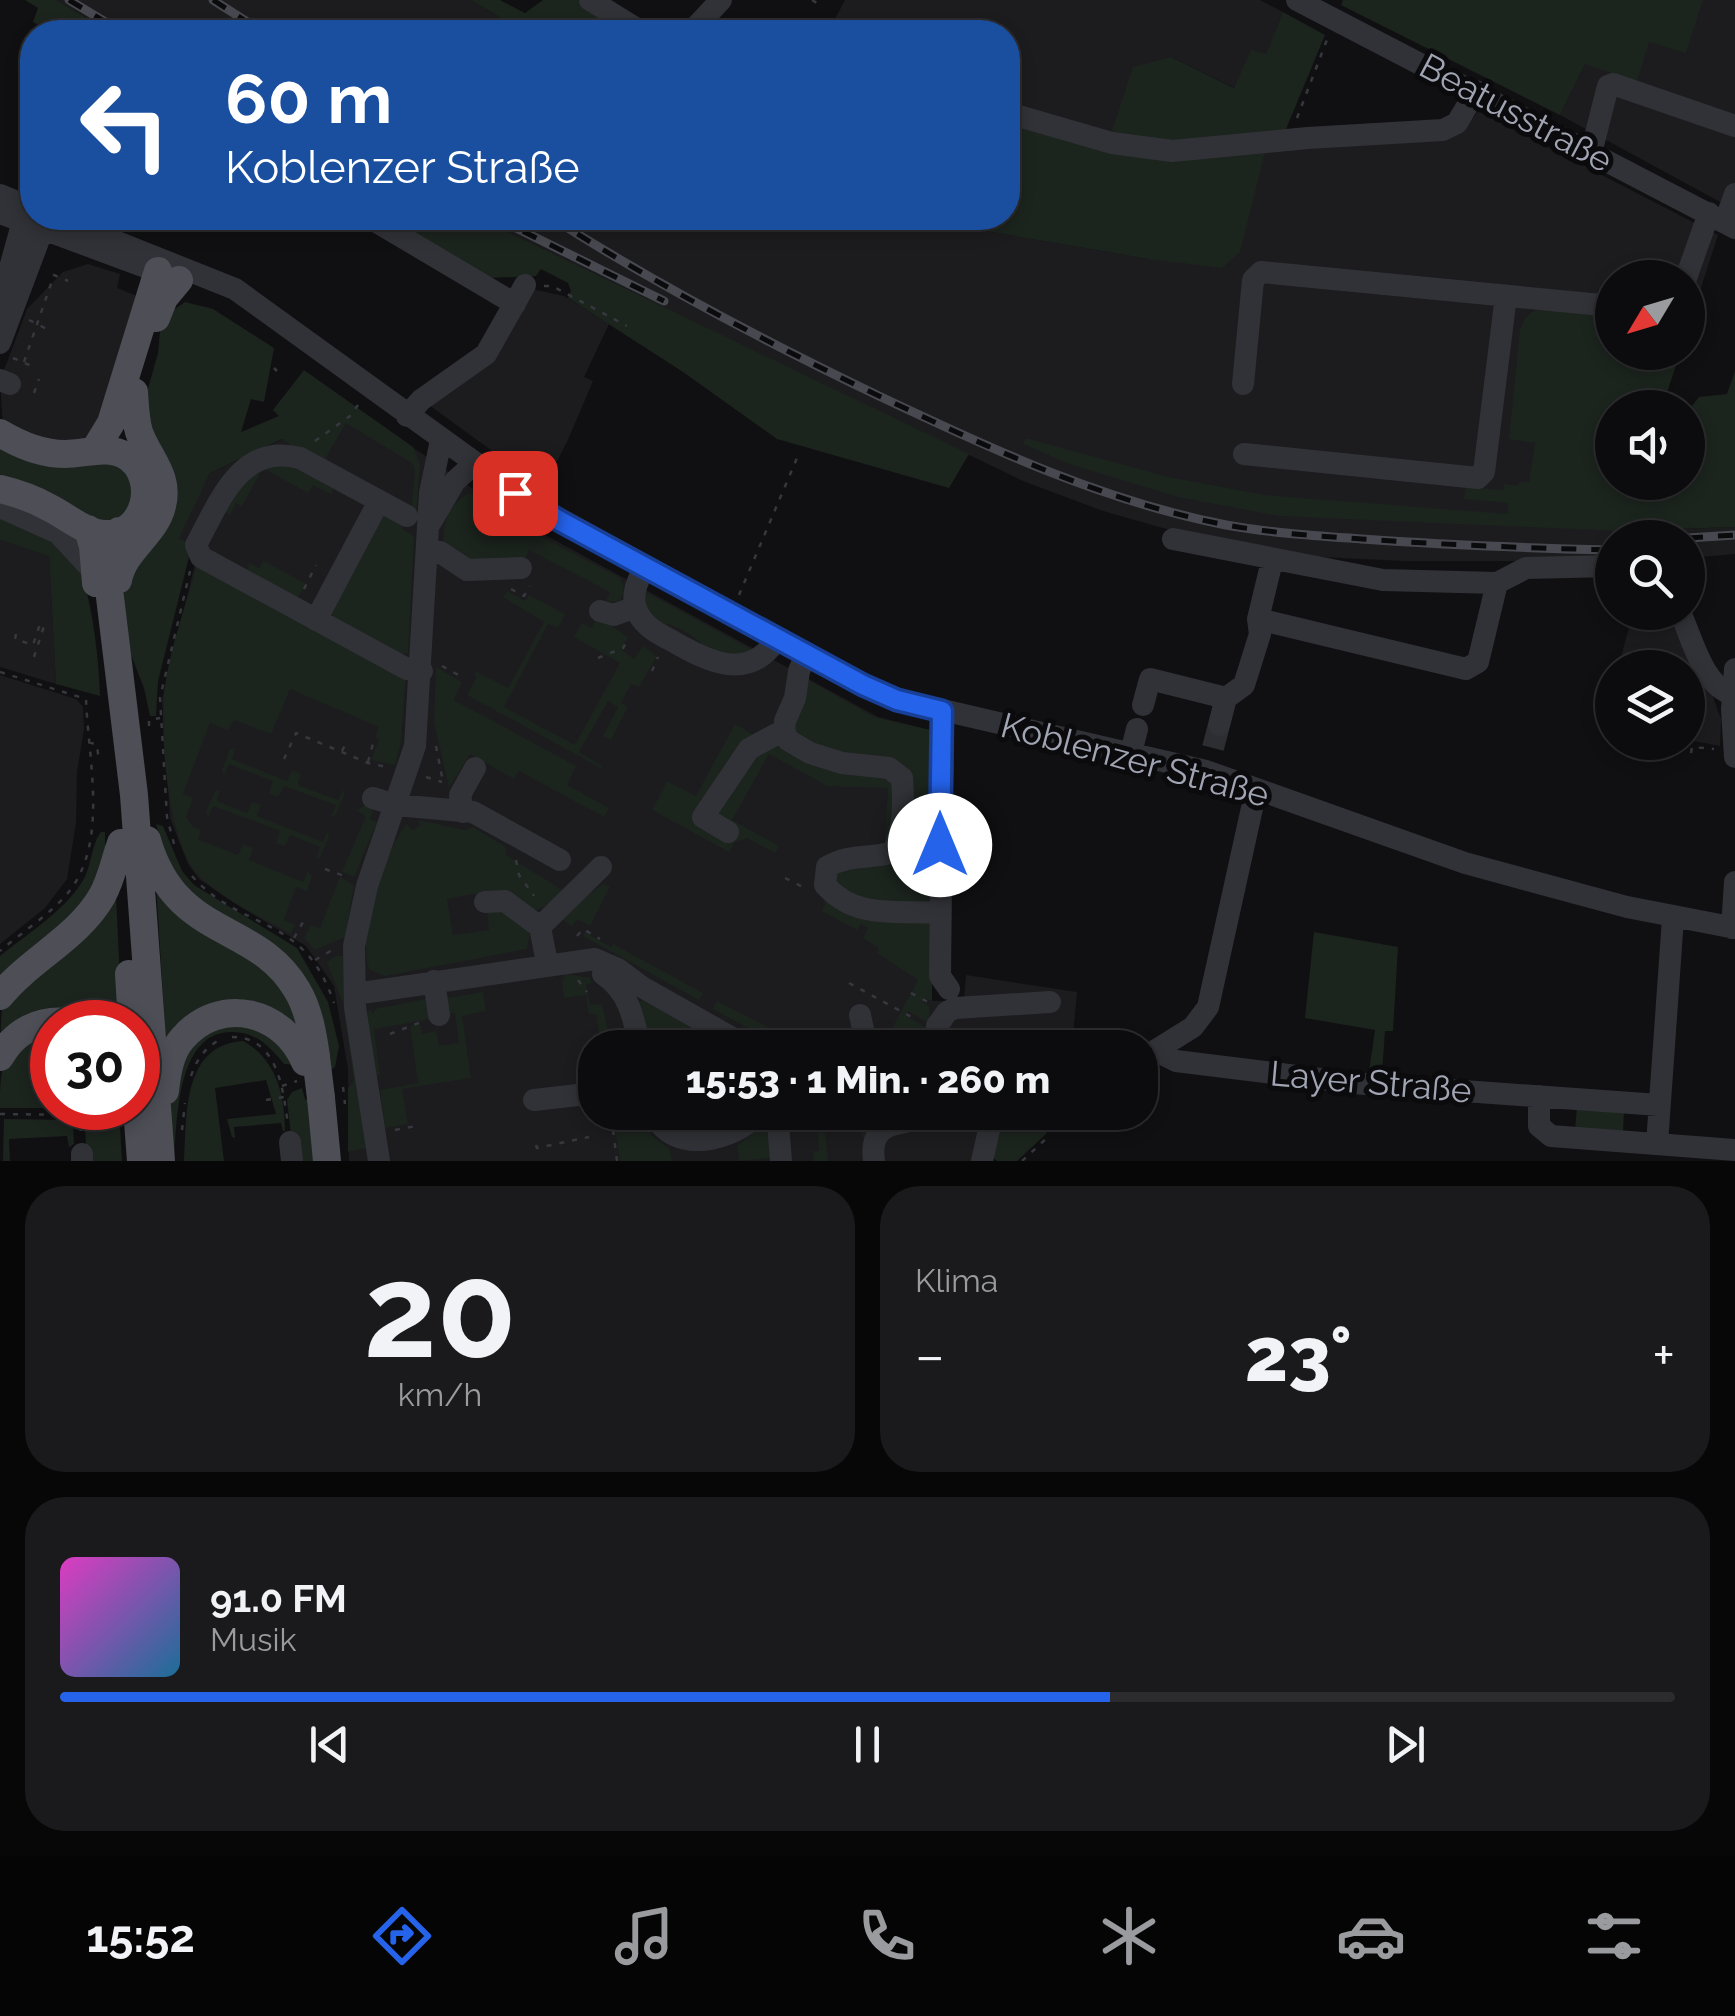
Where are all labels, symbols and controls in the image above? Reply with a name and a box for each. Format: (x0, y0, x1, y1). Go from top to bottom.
street label: Beatusstraße (1413, 45, 1619, 180)
text: 60 m (225, 57, 392, 139)
icon: left (60, 60, 190, 190)
text: Koblenzer Straße (225, 141, 580, 194)
north arrow (1595, 260, 1705, 370)
map controls (1595, 260, 1705, 760)
button: sound (1595, 390, 1705, 500)
pin (473, 451, 558, 536)
icon: arrive (488, 466, 543, 521)
button: search (1595, 520, 1705, 630)
button: layers (1595, 650, 1705, 760)
street label: Koblenzer Straße (997, 704, 1274, 815)
position arrow (888, 793, 992, 897)
speed limit sign: 30 (30, 1000, 160, 1130)
street label: Layer Straße (1269, 1052, 1473, 1111)
text: 15:53 · 1 Min. · 260 m (686, 1057, 1050, 1102)
text: 20 (363, 1235, 517, 1387)
text: Klima (915, 1262, 998, 1299)
text: 23° (1245, 1310, 1352, 1399)
text: − (915, 1323, 945, 1388)
text: + (1652, 1323, 1675, 1388)
text: km/h (398, 1376, 482, 1413)
text: 91.0 FM (210, 1576, 347, 1621)
text: Musik (210, 1621, 296, 1658)
icon: previous (302, 1717, 357, 1772)
icon: pause (840, 1717, 895, 1772)
icon: next (1378, 1717, 1433, 1772)
icon: directions (367, 1901, 437, 1971)
icon: music (609, 1901, 679, 1971)
icon: phone (852, 1901, 922, 1971)
icon: climate (1094, 1901, 1164, 1971)
icon: car (1336, 1901, 1406, 1971)
icon: filters (1579, 1901, 1649, 1971)
text: 15:52 (86, 1910, 195, 1963)

